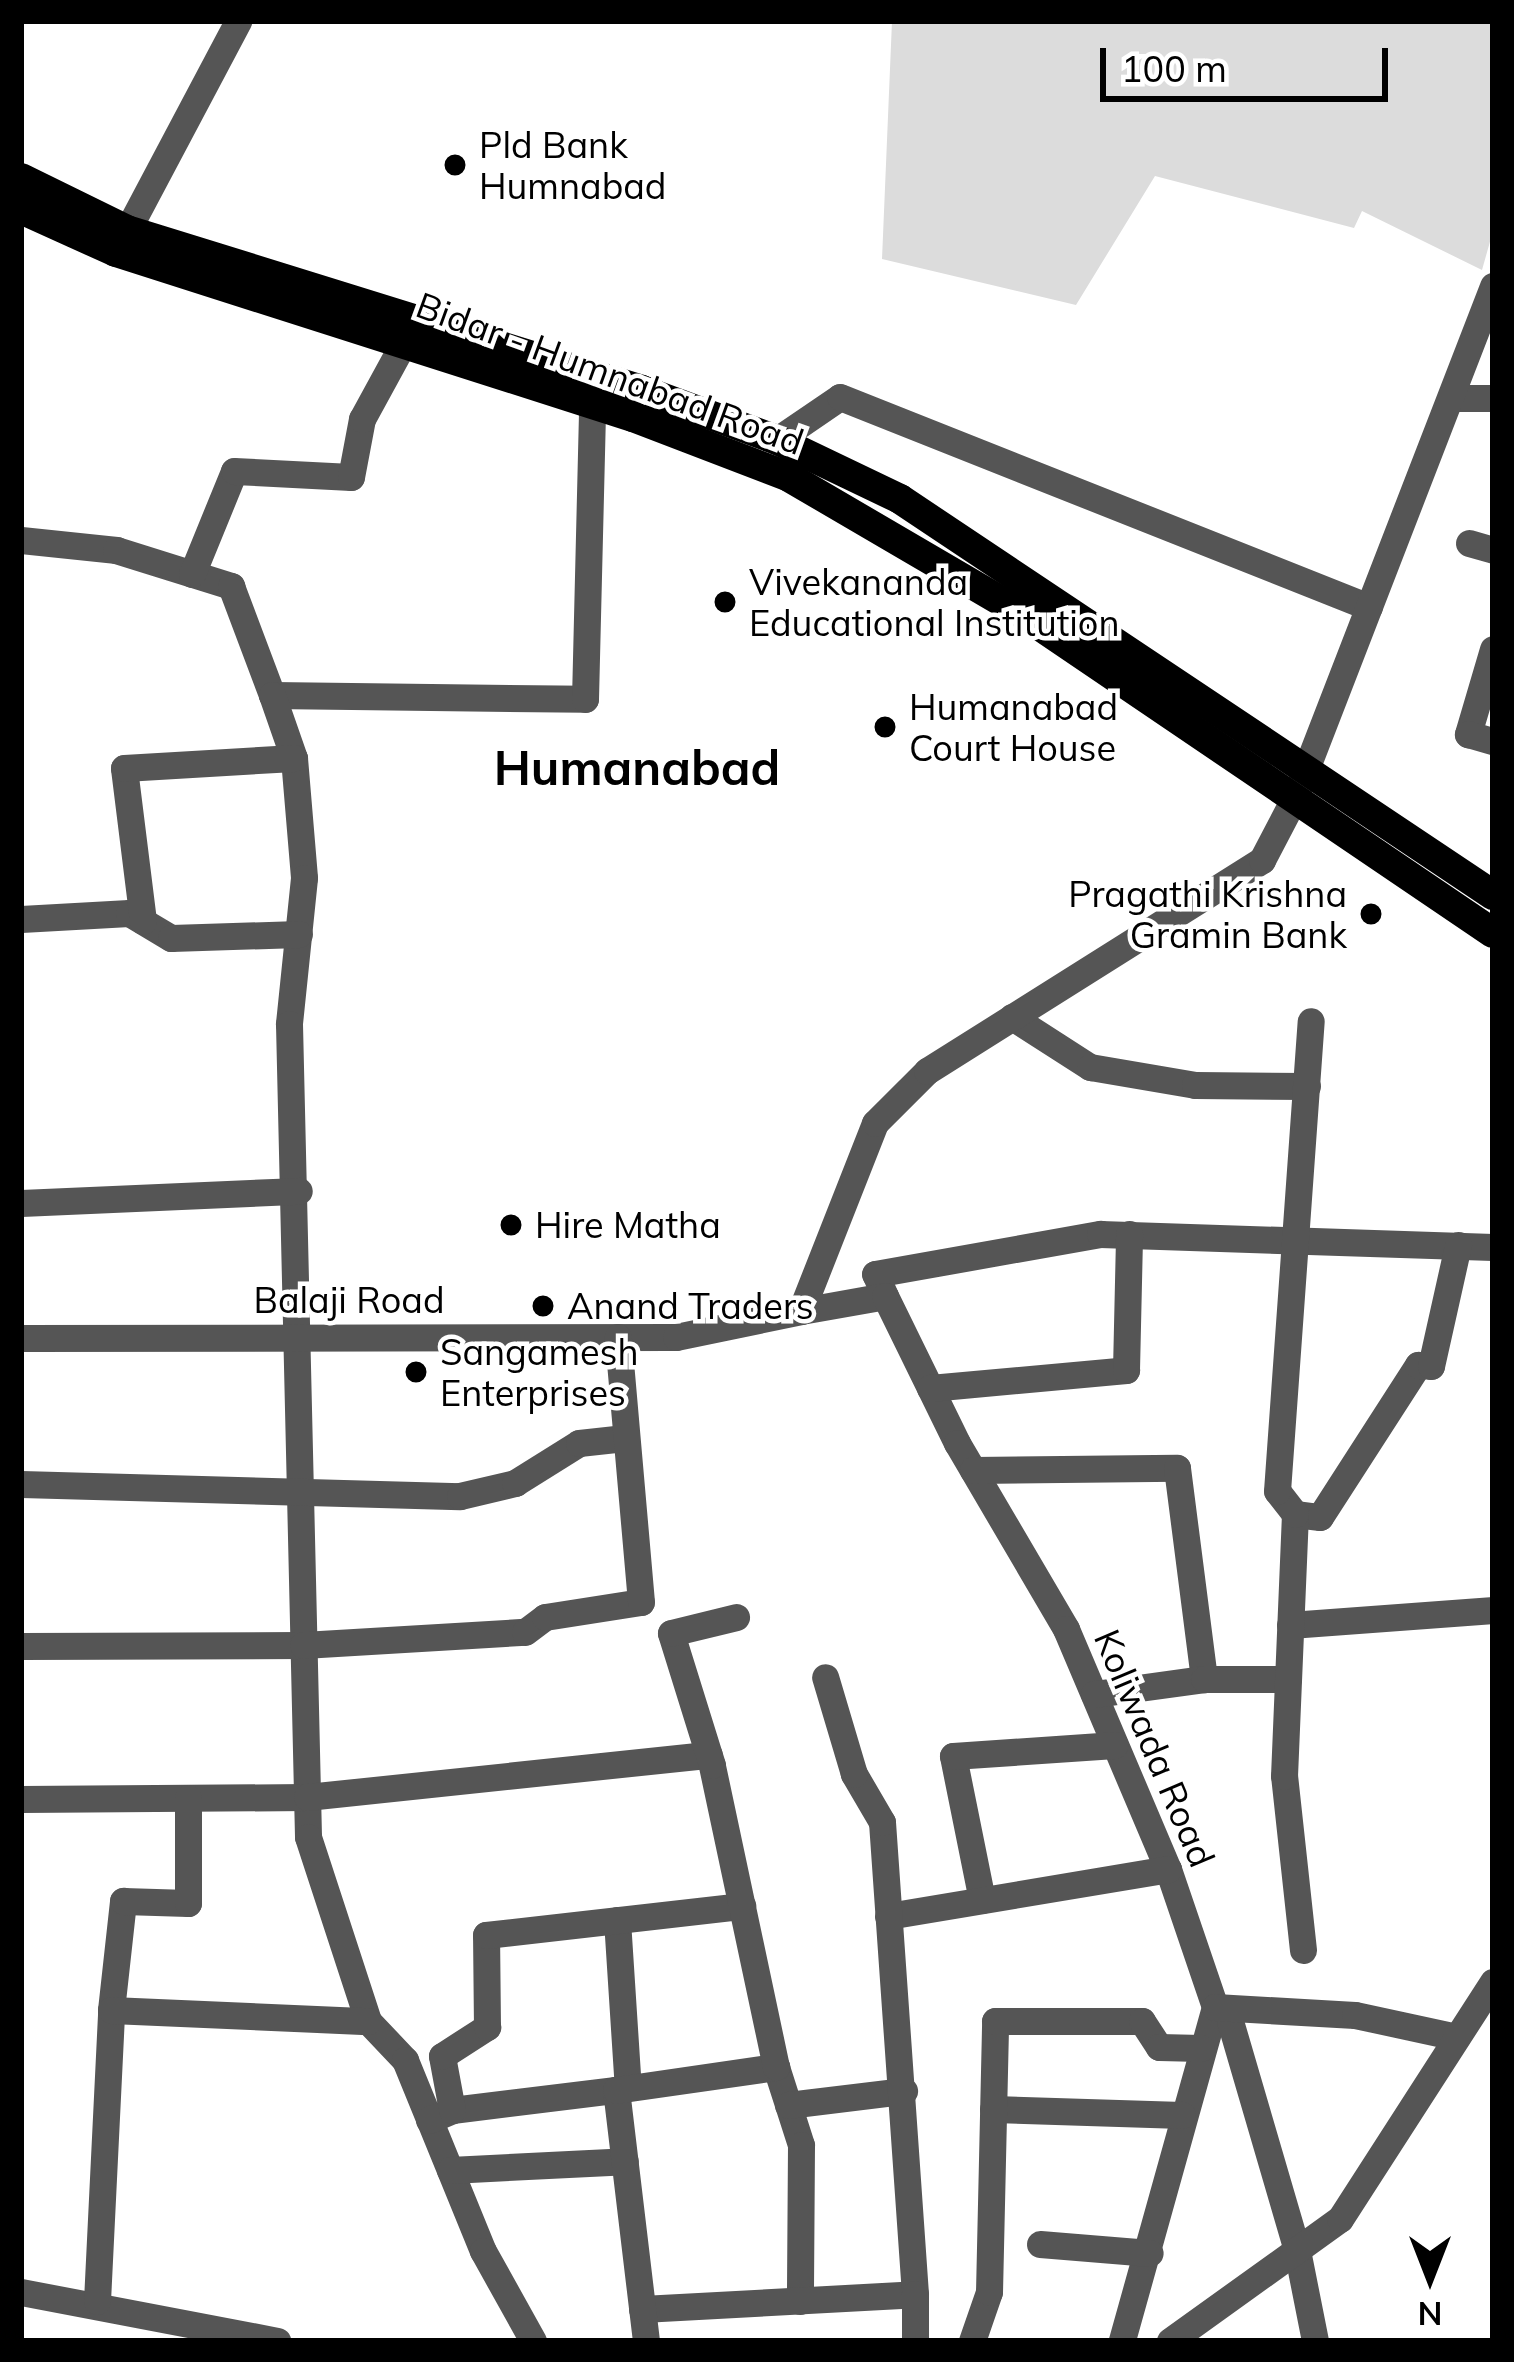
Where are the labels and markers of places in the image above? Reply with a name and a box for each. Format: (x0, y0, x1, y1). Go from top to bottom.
place label: Pld Bank Humnabad (479, 122, 666, 207)
marker: Pld Bank Humnabad (442, 152, 468, 178)
place label: Vivekananda Educational Institution (749, 559, 1120, 644)
marker: Vivekananda Educational Institution (712, 589, 738, 615)
place label: Humanabad Court House (909, 684, 1118, 769)
marker: Humanabad Court House (872, 714, 898, 740)
place label: Pragathi Krishna Gramin Bank (1068, 871, 1347, 956)
marker: Pragathi Krishna Gramin Bank (1358, 901, 1384, 927)
place label: Hire Matha (535, 1203, 721, 1247)
marker: Hire Matha (498, 1212, 524, 1238)
place label: Anand Traders (567, 1284, 814, 1328)
marker: Anand Traders (530, 1293, 556, 1319)
place label: Sangamesh Enterprises (440, 1329, 639, 1414)
marker: Sangamesh Enterprises (403, 1359, 429, 1385)

